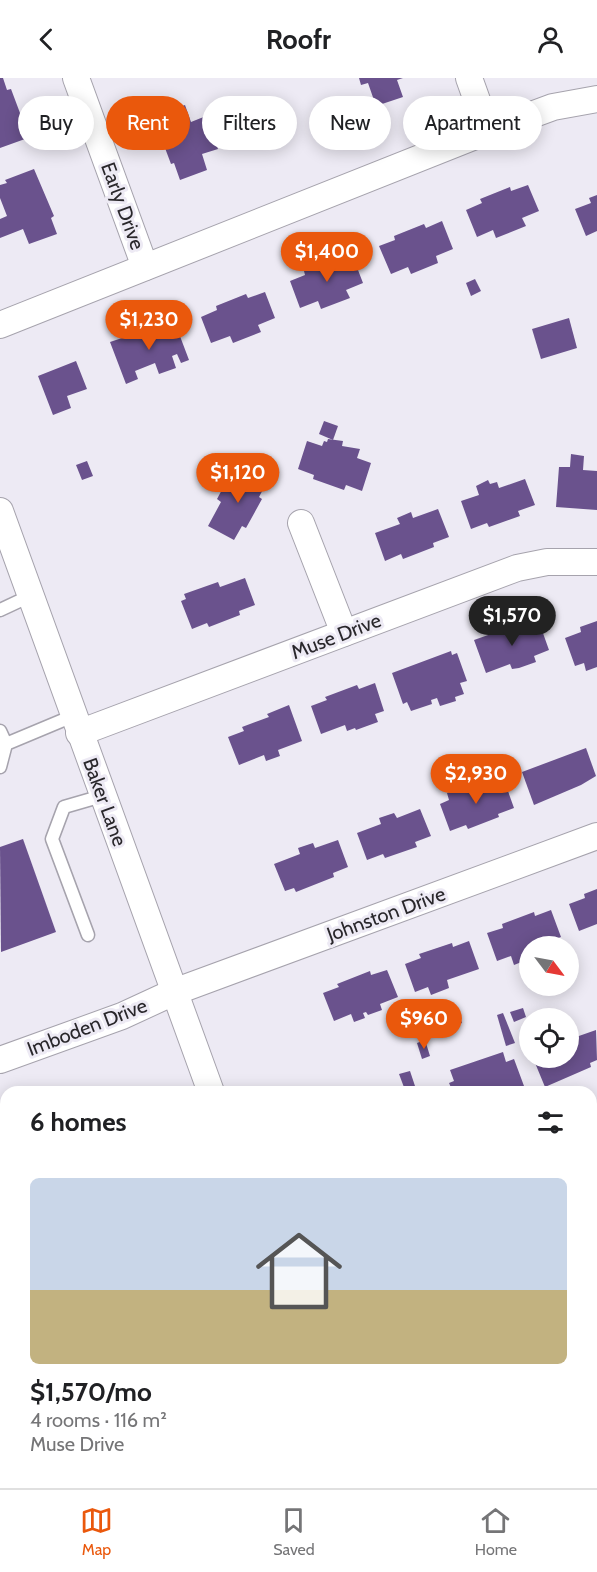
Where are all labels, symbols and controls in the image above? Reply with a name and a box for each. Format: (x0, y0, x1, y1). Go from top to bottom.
icon: back (30, 23, 63, 56)
text: Roofr (266, 23, 331, 56)
icon: person (534, 23, 567, 56)
chip: Buy (18, 96, 94, 150)
chip: Rent (106, 96, 190, 150)
chip: Filters (202, 96, 297, 150)
chip: New (309, 96, 391, 150)
chip: Apartment (403, 96, 542, 150)
street label: Early Drive (96, 159, 150, 253)
pin: $1,400 (278, 232, 376, 283)
text: $1,400 (295, 239, 359, 263)
pin: $1,230 (100, 300, 198, 351)
text: $1,230 (119, 307, 179, 331)
pin: $1,120 (189, 453, 287, 504)
text: $1,120 (210, 460, 266, 484)
pin: $1,570 (463, 596, 561, 647)
text: $1,570 (483, 603, 541, 627)
street label: Muse Drive (288, 608, 384, 664)
pin: $2,930 (427, 754, 525, 805)
street label: Baker Lane (78, 755, 132, 849)
text: $2,930 (445, 761, 507, 785)
street label: Johnston Drive (323, 881, 449, 947)
north arrow (519, 936, 579, 996)
map controls (519, 936, 579, 1068)
street label: Imboden Drive (24, 993, 150, 1061)
pin: $960 (388, 999, 460, 1050)
text: $960 (400, 1006, 448, 1030)
button: locate (519, 1008, 579, 1068)
text: 6 homes (30, 1106, 127, 1138)
icon: filters (534, 1106, 567, 1139)
icon: home (245, 1217, 353, 1325)
text: $1,570/mo (30, 1376, 152, 1408)
text: 4 rooms · 116 m² (30, 1408, 167, 1432)
text: Muse Drive (30, 1432, 124, 1456)
tab: Map (80, 1504, 113, 1559)
tab: Saved (273, 1504, 315, 1559)
tab: Home (475, 1504, 517, 1559)

